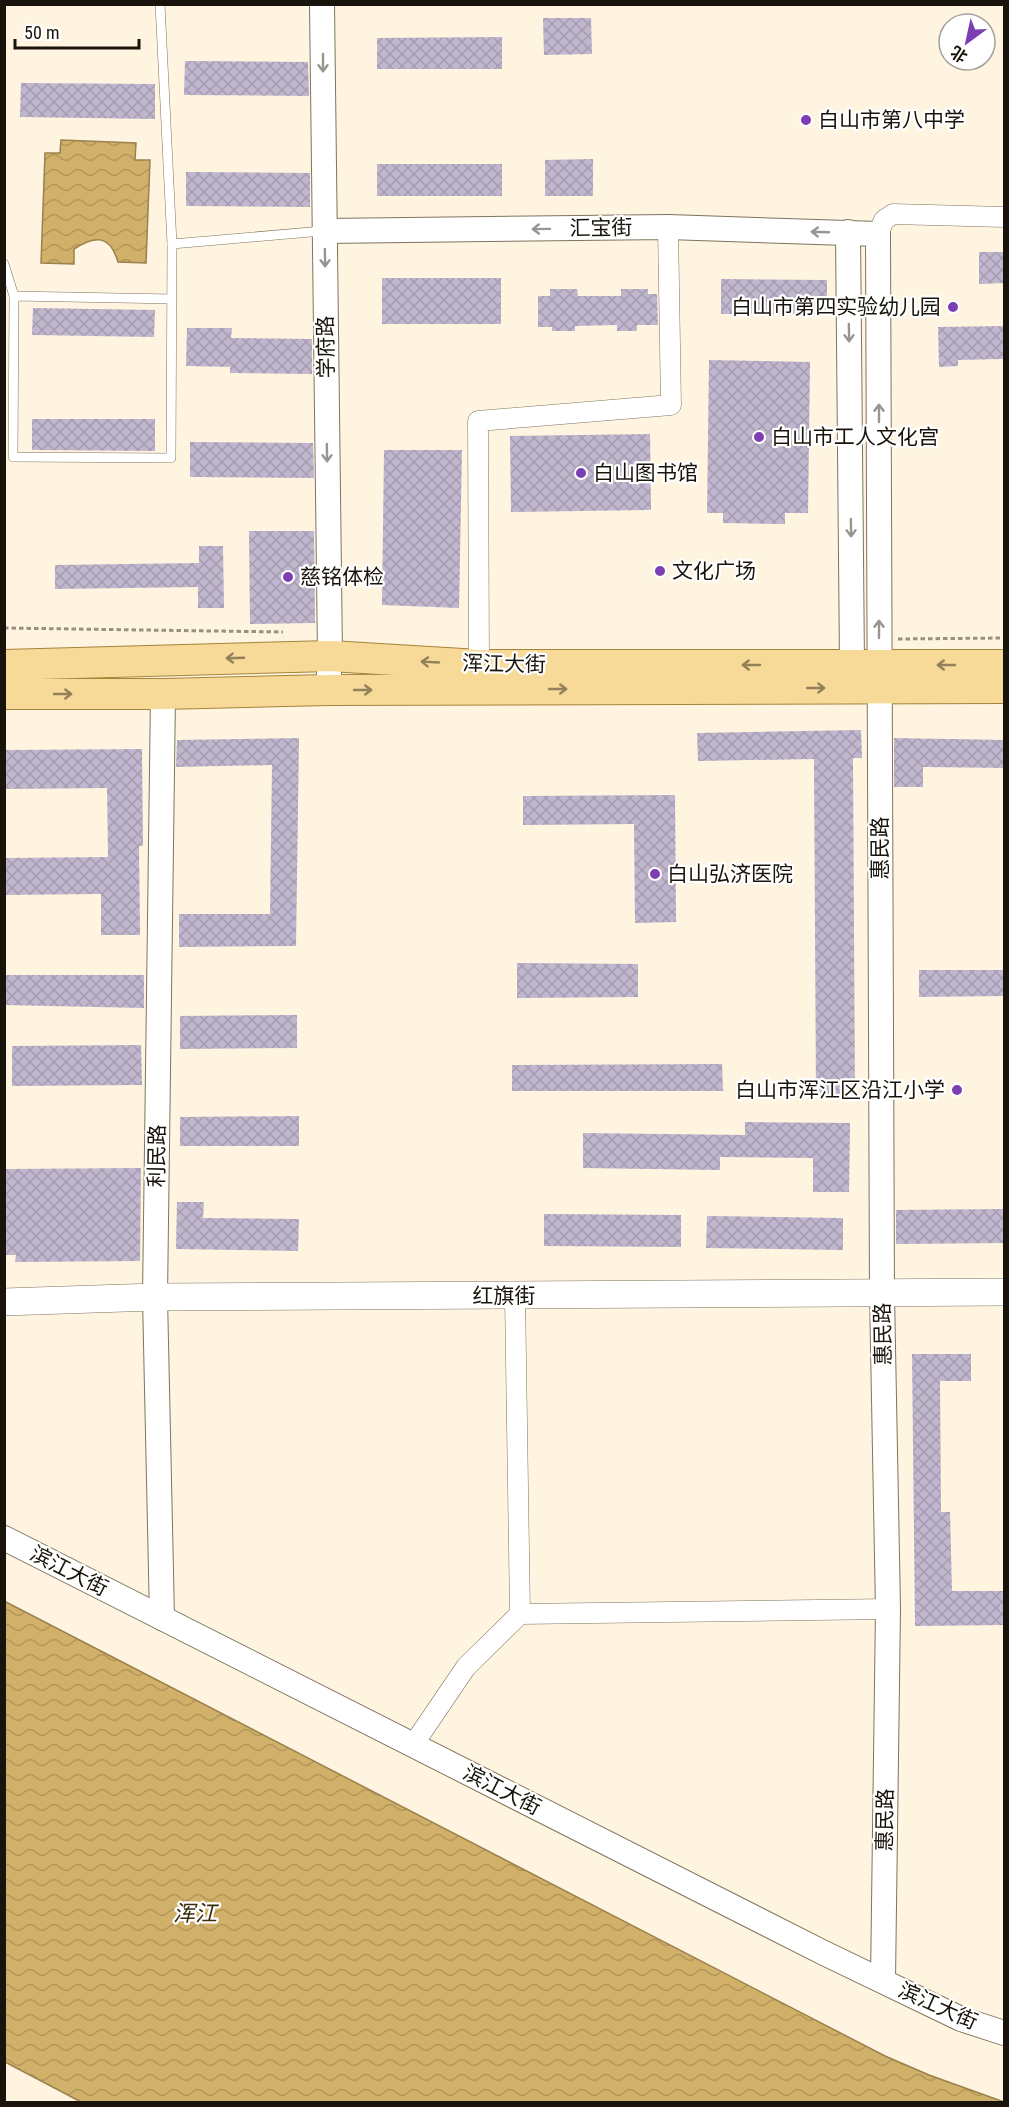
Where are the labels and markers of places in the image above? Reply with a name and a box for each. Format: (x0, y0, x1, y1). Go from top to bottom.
place label: 白山市第八中学 (818, 108, 965, 132)
marker: 白山市第八中学 (799, 113, 813, 127)
place label: 白山市第四实验幼儿园 (731, 295, 941, 319)
marker: 白山市第四实验幼儿园 (946, 300, 960, 314)
place label: 白山市工人文化宫 (771, 425, 939, 449)
marker: 白山市工人文化宫 (752, 430, 766, 444)
place label: 白山图书馆 (593, 461, 698, 485)
marker: 白山图书馆 (574, 466, 588, 480)
place label: 文化广场 (672, 559, 756, 583)
marker: 文化广场 (653, 564, 667, 578)
place label: 慈铭体检 (300, 565, 384, 589)
marker: 慈铭体检 (281, 570, 295, 584)
place label: 白山弘济医院 (667, 862, 793, 886)
marker: 白山弘济医院 (648, 867, 662, 881)
place label: 白山市浑江区沿江小学 (735, 1078, 945, 1102)
marker: 白山市浑江区沿江小学 (950, 1083, 964, 1097)

